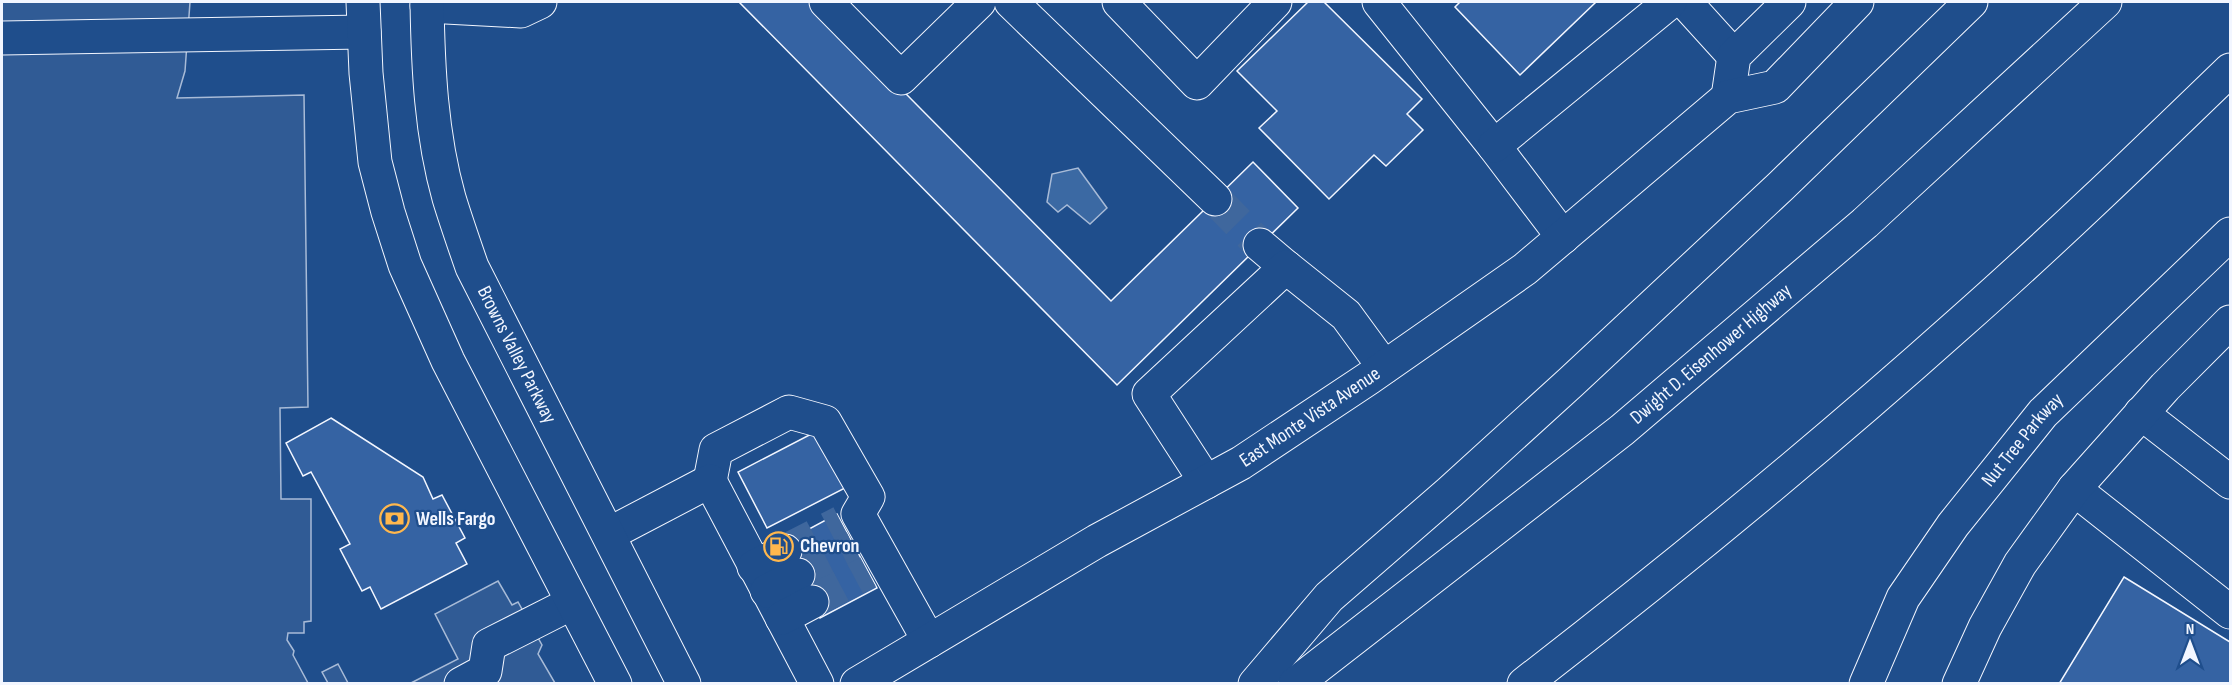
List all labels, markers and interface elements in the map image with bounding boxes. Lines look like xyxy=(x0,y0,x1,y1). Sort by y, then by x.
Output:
street label: Dwight D. Eisenhower Highway xyxy=(1625,279,1797,430)
street label: Browns Valley Parkway xyxy=(472,282,562,428)
street label: East Monte Vista Avenue xyxy=(1235,362,1385,473)
street label: Nut Tree Parkway xyxy=(1977,388,2069,492)
bank icon: Wells Fargo xyxy=(379,503,411,535)
place label: Wells Fargo xyxy=(416,507,496,531)
fuel station icon: Chevron xyxy=(763,530,795,562)
place label: Chevron xyxy=(800,534,860,558)
north arrow xyxy=(2160,613,2220,673)
text: N xyxy=(2186,620,2194,639)

